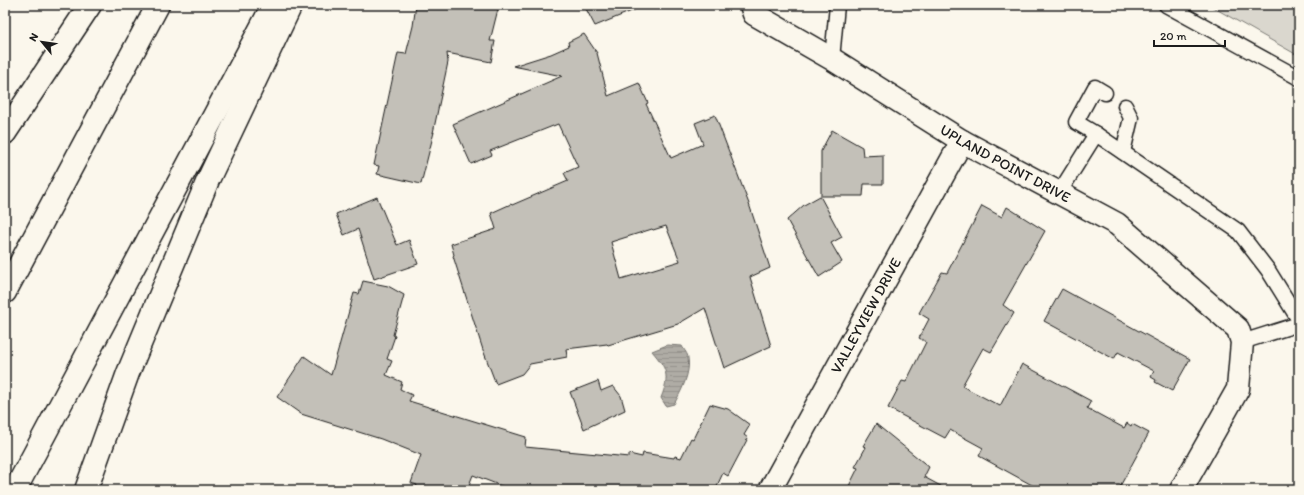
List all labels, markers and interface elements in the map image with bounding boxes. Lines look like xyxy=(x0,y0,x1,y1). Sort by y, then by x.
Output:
north arrow xyxy=(22,22,62,62)
scale bar xyxy=(1154,22,1225,48)
text: 20 m xyxy=(1160,29,1187,43)
text: N xyxy=(26,31,41,44)
street label: UPLAND POINT DRIVE xyxy=(937,120,1074,206)
street label: VALLEYVIEW DRIVE xyxy=(827,255,905,377)

